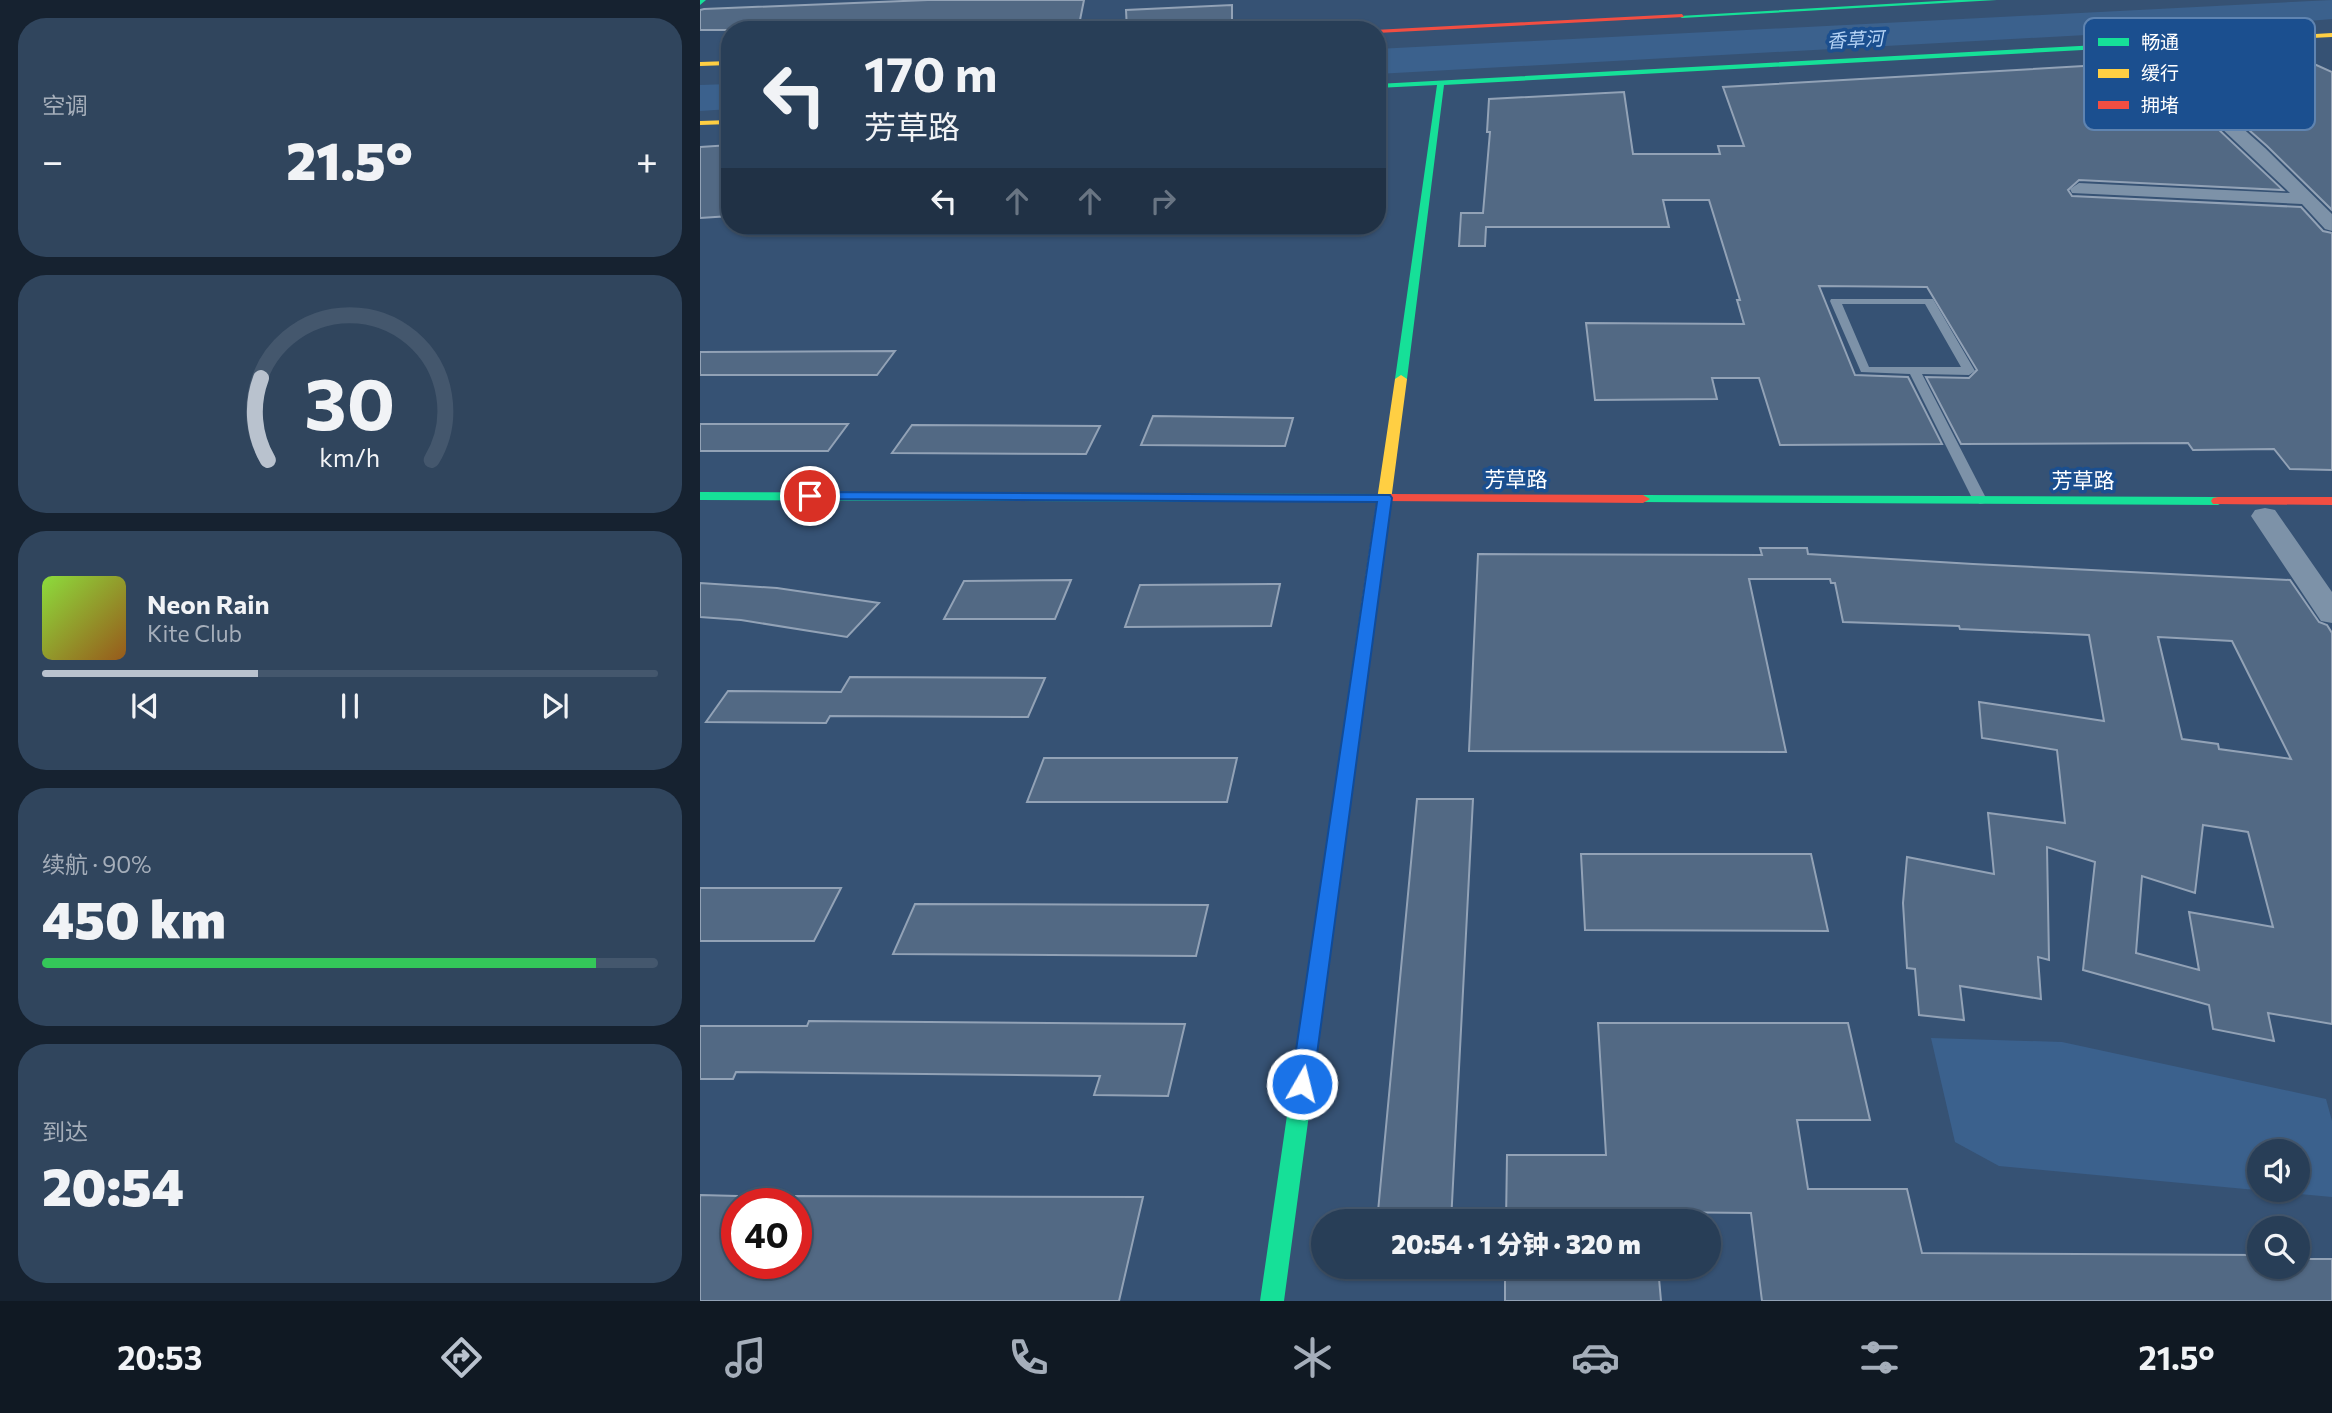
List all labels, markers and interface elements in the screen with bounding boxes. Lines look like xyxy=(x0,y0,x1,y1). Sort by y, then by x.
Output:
legend xyxy=(2084,18,2315,130)
water label: 香草河 xyxy=(1826,26,1888,52)
text: 畅通 xyxy=(2141,30,2179,53)
text: 170 m xyxy=(864,42,997,102)
icon: left xyxy=(749,49,840,140)
text: 缓行 xyxy=(2141,61,2179,84)
text: 空调 xyxy=(42,91,88,119)
text: 拥堵 xyxy=(2141,93,2179,116)
text: 芳草路 xyxy=(864,106,960,146)
text: 21.5° xyxy=(286,127,413,191)
text: − xyxy=(42,136,64,183)
text: + xyxy=(636,136,658,183)
icon: left xyxy=(925,182,963,220)
icon: ahead xyxy=(998,182,1036,220)
icon: ahead xyxy=(1071,182,1109,220)
icon: right xyxy=(1144,182,1182,220)
text: 30 xyxy=(305,356,395,445)
text: km/h xyxy=(320,442,380,472)
pin xyxy=(780,466,840,526)
street label: 芳草路 xyxy=(1485,466,1548,491)
street label: 芳草路 xyxy=(2052,467,2115,492)
icon: arrive xyxy=(791,477,829,515)
text: Neon Rain xyxy=(147,588,270,619)
text: Kite Club xyxy=(147,619,242,647)
icon: previous xyxy=(126,687,164,725)
icon: pause xyxy=(331,687,369,725)
icon: next xyxy=(536,687,574,725)
text: 续航 · 90% xyxy=(42,850,151,878)
text: 450 km xyxy=(42,886,226,950)
position arrow xyxy=(1265,1047,1339,1121)
text: 到达 xyxy=(42,1117,88,1145)
map controls xyxy=(2247,1139,2310,1279)
button: sound xyxy=(2247,1139,2310,1202)
text: 20:54 xyxy=(42,1153,184,1217)
speed limit sign: 40 xyxy=(721,1188,812,1279)
button: search xyxy=(2247,1216,2310,1279)
text: 20:54 · 1 分钟 · 320 m xyxy=(1391,1228,1641,1259)
icon: directions xyxy=(437,1333,486,1382)
icon: music xyxy=(721,1333,770,1382)
icon: phone xyxy=(1004,1333,1053,1382)
icon: climate xyxy=(1288,1333,1337,1382)
icon: car xyxy=(1571,1333,1620,1382)
icon: filters xyxy=(1855,1333,1904,1382)
text: 20:53 xyxy=(117,1337,202,1377)
text: 21.5° xyxy=(2139,1337,2215,1377)

